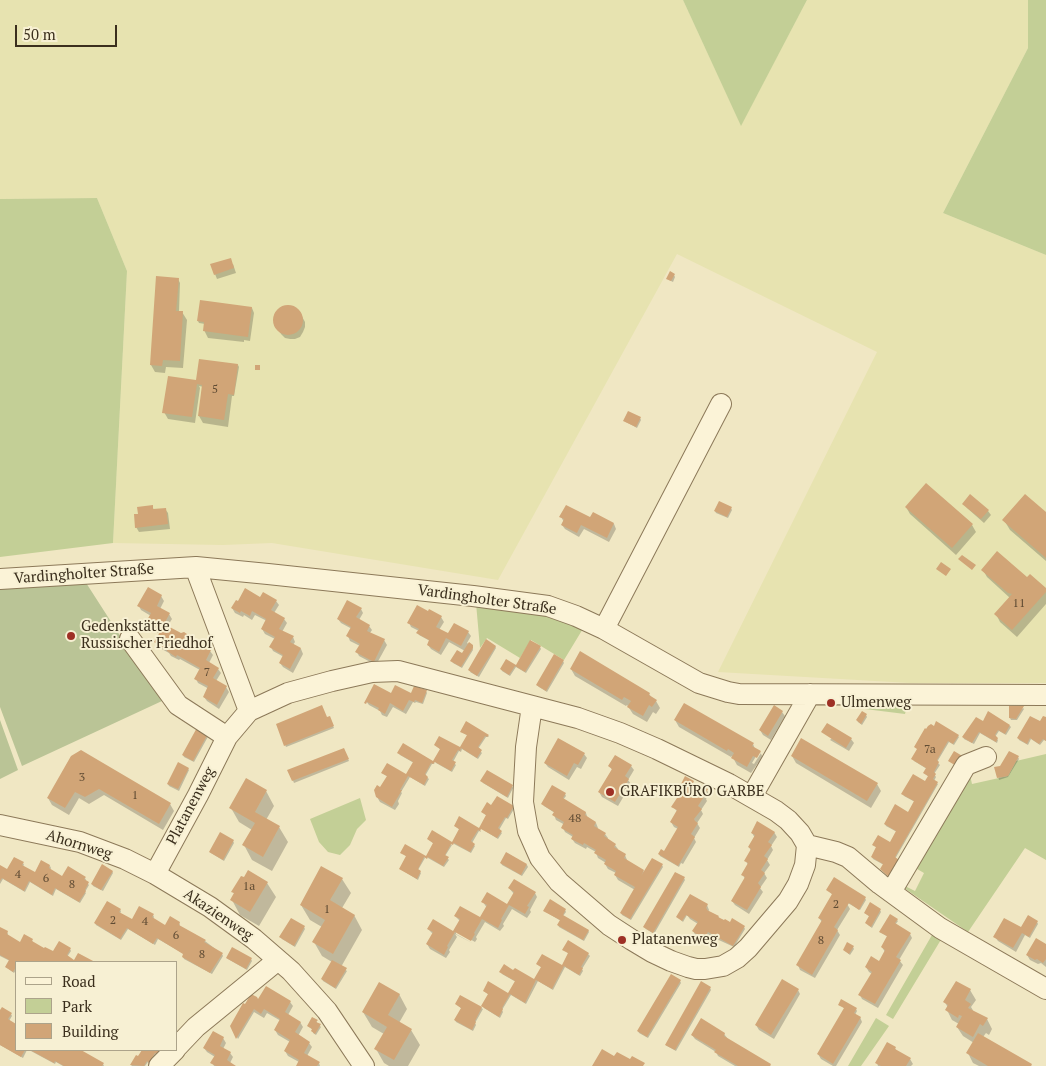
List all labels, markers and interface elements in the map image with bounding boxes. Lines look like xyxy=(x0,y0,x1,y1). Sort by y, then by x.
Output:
scale bar xyxy=(18,15,120,47)
text: 50 m xyxy=(23,24,56,44)
house number: 5 xyxy=(212,383,218,397)
street label: Vardingholter Straße xyxy=(13,560,155,588)
street label: Vardingholter Straße xyxy=(416,581,558,619)
house number: 11 xyxy=(1013,597,1025,611)
place label: Gedenkstätte Russischer Friedhof xyxy=(81,618,212,653)
marker: Gedenkstätte Russischer Friedhof xyxy=(65,630,77,642)
house number: 7 xyxy=(204,666,210,680)
place label: Ulmenweg xyxy=(841,694,911,712)
marker: Ulmenweg xyxy=(825,697,837,709)
house number: 7a xyxy=(924,743,936,757)
street label: Platanenweg xyxy=(163,764,219,848)
house number: 3 xyxy=(79,771,85,785)
place label: GRAFIKBÜRO GARBE xyxy=(620,783,764,801)
marker: GRAFIKBÜRO GARBE xyxy=(604,786,616,798)
house number: 1 xyxy=(132,789,138,803)
house number: 48 xyxy=(569,812,581,826)
street label: Ahornweg xyxy=(44,826,114,864)
house number: 4 xyxy=(15,868,21,882)
house number: 6 xyxy=(43,872,49,886)
house number: 8 xyxy=(69,878,75,892)
house number: 1a xyxy=(243,880,255,894)
street label: Akazienweg xyxy=(180,885,256,945)
house number: 2 xyxy=(833,898,839,912)
house number: 1 xyxy=(324,903,330,917)
house number: 2 xyxy=(110,914,116,928)
house number: 4 xyxy=(142,915,148,929)
house number: 6 xyxy=(173,929,179,943)
place label: Platanenweg xyxy=(632,931,718,949)
marker: Platanenweg xyxy=(616,934,628,946)
house number: 8 xyxy=(818,934,824,948)
house number: 8 xyxy=(199,948,205,962)
legend xyxy=(15,961,178,1051)
text: Road xyxy=(62,971,95,991)
text: Park xyxy=(62,996,92,1016)
text: Building xyxy=(62,1021,119,1041)

